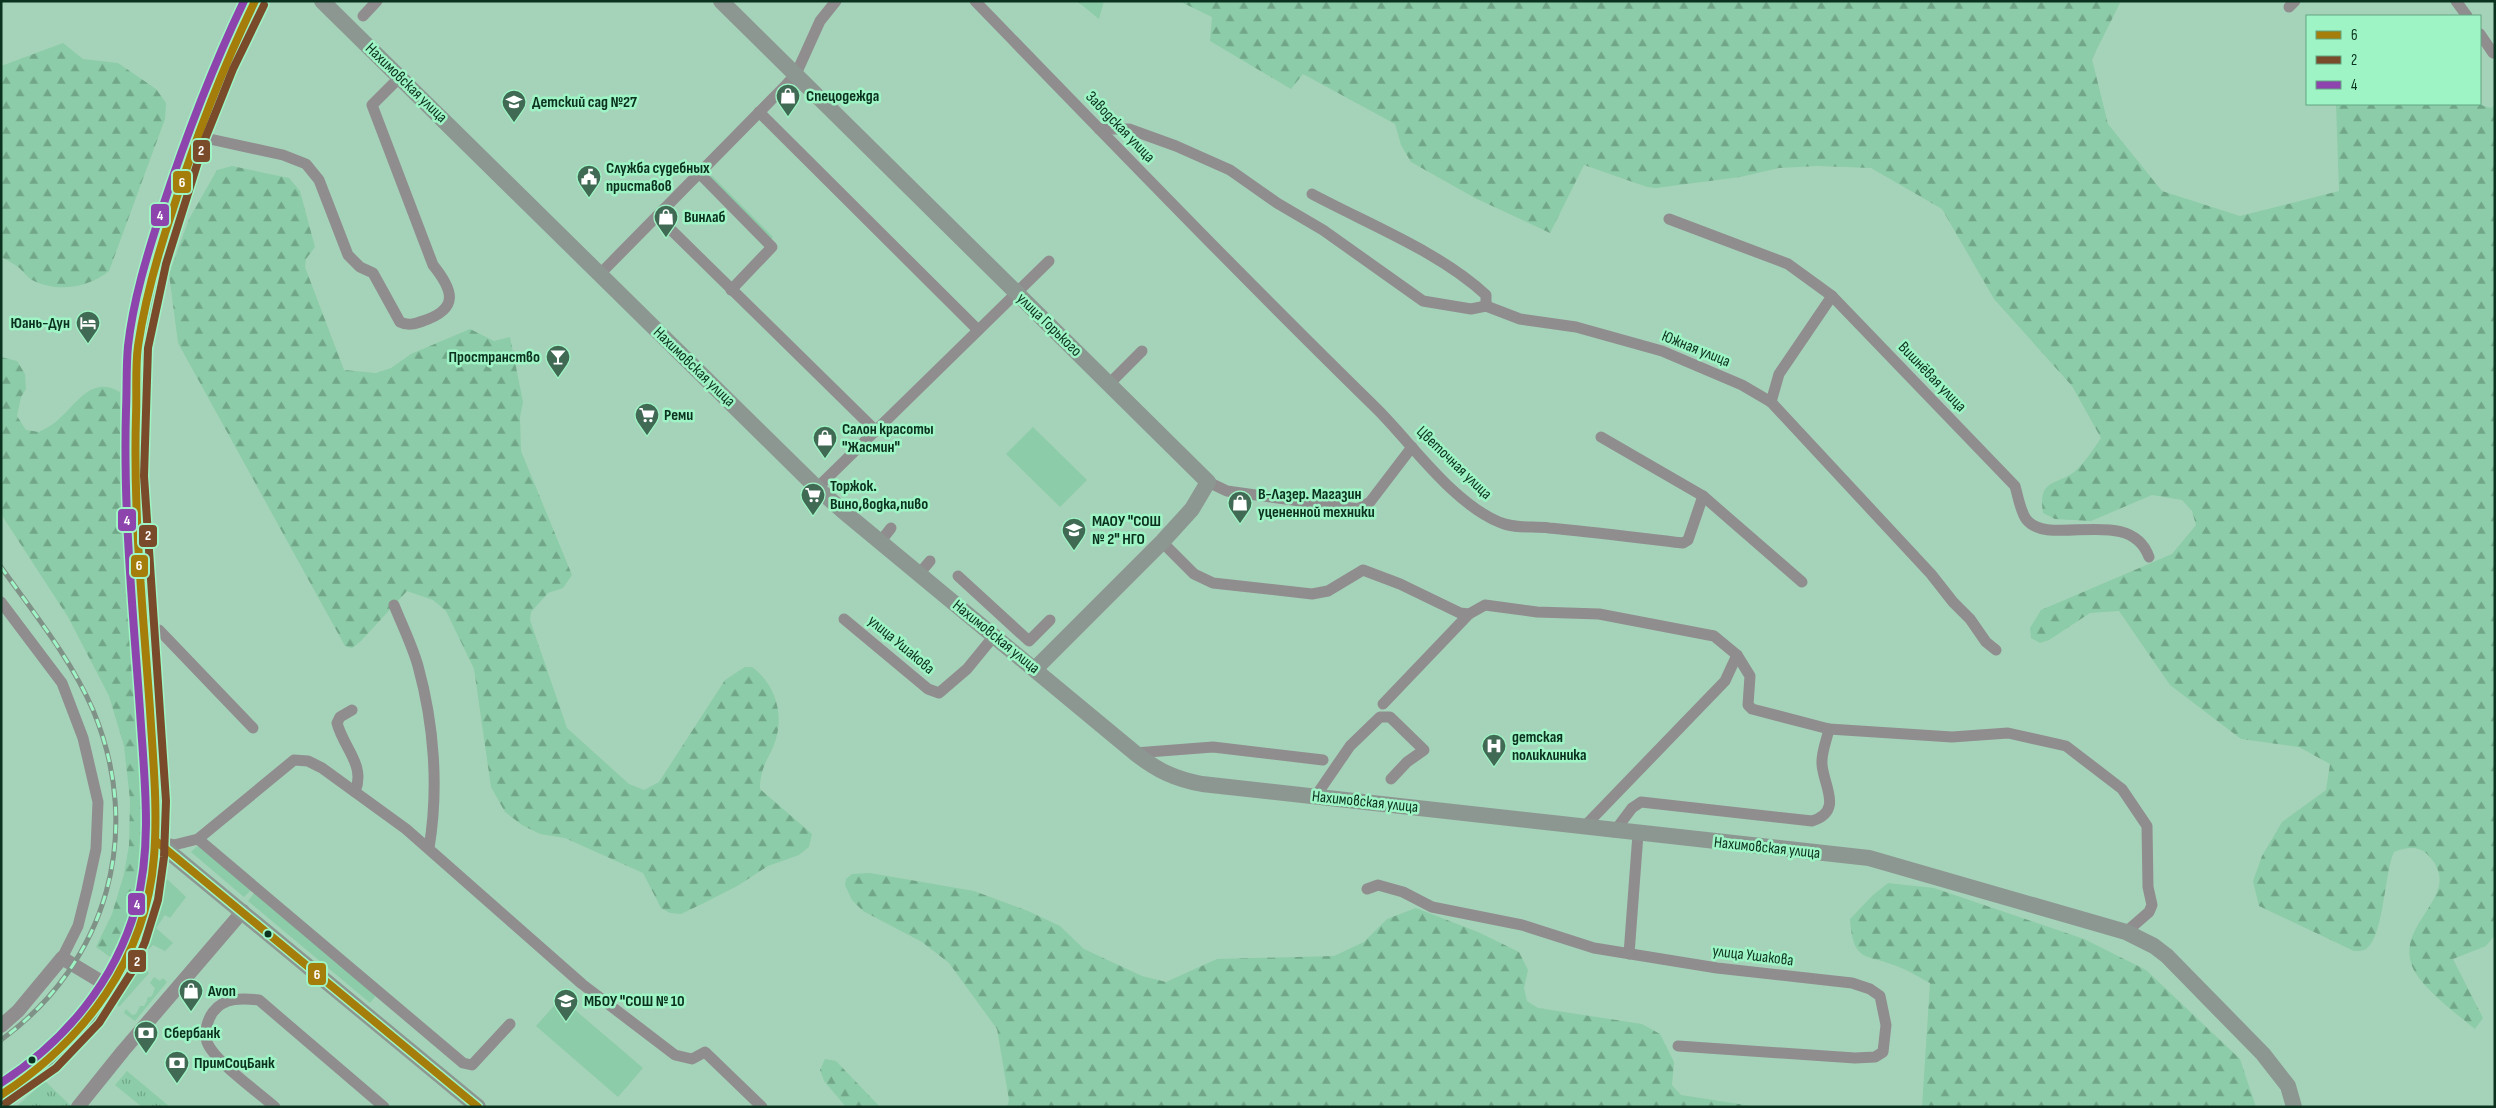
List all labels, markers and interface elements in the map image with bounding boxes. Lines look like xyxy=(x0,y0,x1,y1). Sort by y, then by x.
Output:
legend xyxy=(2306,15,2481,105)
text: 6 xyxy=(2351,26,2358,45)
street label: Нахимовская улица xyxy=(361,39,451,127)
text: 2 xyxy=(2351,51,2357,70)
text: 4 xyxy=(2351,76,2357,95)
shop icon: Спецодежда xyxy=(775,83,801,117)
place label: Спецодежда xyxy=(806,87,879,106)
street label: Заводская улица xyxy=(1081,87,1159,167)
school or university icon: Детский сад №27 xyxy=(501,89,527,123)
place label: Детский сад №27 xyxy=(532,93,637,112)
line badge: 2 xyxy=(192,139,211,163)
text: 2 xyxy=(198,142,204,159)
place label: Служба судебных приставов xyxy=(606,159,710,196)
public building icon: Служба судебных приставов xyxy=(576,164,602,198)
line badge: 6 xyxy=(172,170,192,194)
text: 6 xyxy=(179,174,186,191)
line badge: 4 xyxy=(150,203,170,227)
shop icon: Винлаб xyxy=(653,204,679,238)
text: 4 xyxy=(157,207,164,224)
place label: Винлаб xyxy=(684,208,726,227)
street label: улица Горького xyxy=(1012,289,1086,361)
hotel icon: Юань-Дун xyxy=(75,310,101,344)
place label: Юань-Дун xyxy=(11,314,70,333)
street label: Нахимовская улица xyxy=(649,323,739,411)
street label: Южная улица xyxy=(1659,327,1733,371)
street label: Вишнёвая улица xyxy=(1894,338,1970,416)
bar icon: Пространство xyxy=(545,344,571,378)
place label: Пространство xyxy=(449,348,540,367)
supermarket icon: Реми xyxy=(634,402,660,436)
place label: Реми xyxy=(664,406,693,425)
place label: Салон красоты "Жасмин" xyxy=(842,420,934,457)
street label: Цветочная улица xyxy=(1412,422,1496,504)
shop icon: Салон красоты "Жасмин" xyxy=(812,425,838,459)
place label: Торжок. Вино,водка,пиво xyxy=(830,477,928,514)
supermarket icon: Торжок. Вино,водка,пиво xyxy=(800,482,826,516)
place label: В-Лазер. Магазин уцененной техники xyxy=(1258,485,1375,522)
shop icon: В-Лазер. Магазин уцененной техники xyxy=(1227,490,1253,524)
line badge: 4 xyxy=(117,508,137,532)
text: 4 xyxy=(124,512,131,529)
place label: МАОУ "СОШ № 2" НГО xyxy=(1092,512,1161,549)
school or university icon: МАОУ "СОШ № 2" НГО xyxy=(1061,517,1087,551)
line badge: 2 xyxy=(138,524,158,548)
text: 2 xyxy=(145,527,151,544)
line badge: 6 xyxy=(130,554,149,578)
text: 6 xyxy=(136,557,143,574)
street label: Нахимовская улица xyxy=(949,596,1043,678)
street label: улица Ушакова xyxy=(864,612,938,678)
place label: детская поликлиника xyxy=(1512,728,1587,765)
hospital icon: детская поликлиника xyxy=(1481,733,1507,767)
street label: Нахимовская улица xyxy=(1311,787,1419,817)
street label: Нахимовская улица xyxy=(1713,833,1821,863)
line badge: 4 xyxy=(127,892,146,916)
text: 4 xyxy=(134,896,141,913)
unlabelled marker xyxy=(263,929,273,939)
street label: улица Ушакова xyxy=(1711,942,1795,970)
line badge: 2 xyxy=(127,949,147,973)
text: 2 xyxy=(134,953,140,970)
line badge: 6 xyxy=(307,962,327,986)
text: 6 xyxy=(314,966,321,983)
shop icon: Avon xyxy=(178,978,204,1012)
place label: Avon xyxy=(207,982,236,1001)
school or university icon: МБОУ "СОШ № 10 xyxy=(553,988,579,1022)
place label: МБОУ "СОШ № 10 xyxy=(584,992,685,1011)
bank icon: Сбербанк xyxy=(133,1020,159,1054)
place label: Сбербанк xyxy=(164,1024,220,1043)
bank icon: ПримСоцБанк xyxy=(164,1050,190,1084)
place label: ПримСоцБанк xyxy=(194,1054,275,1073)
unlabelled marker xyxy=(27,1055,37,1065)

